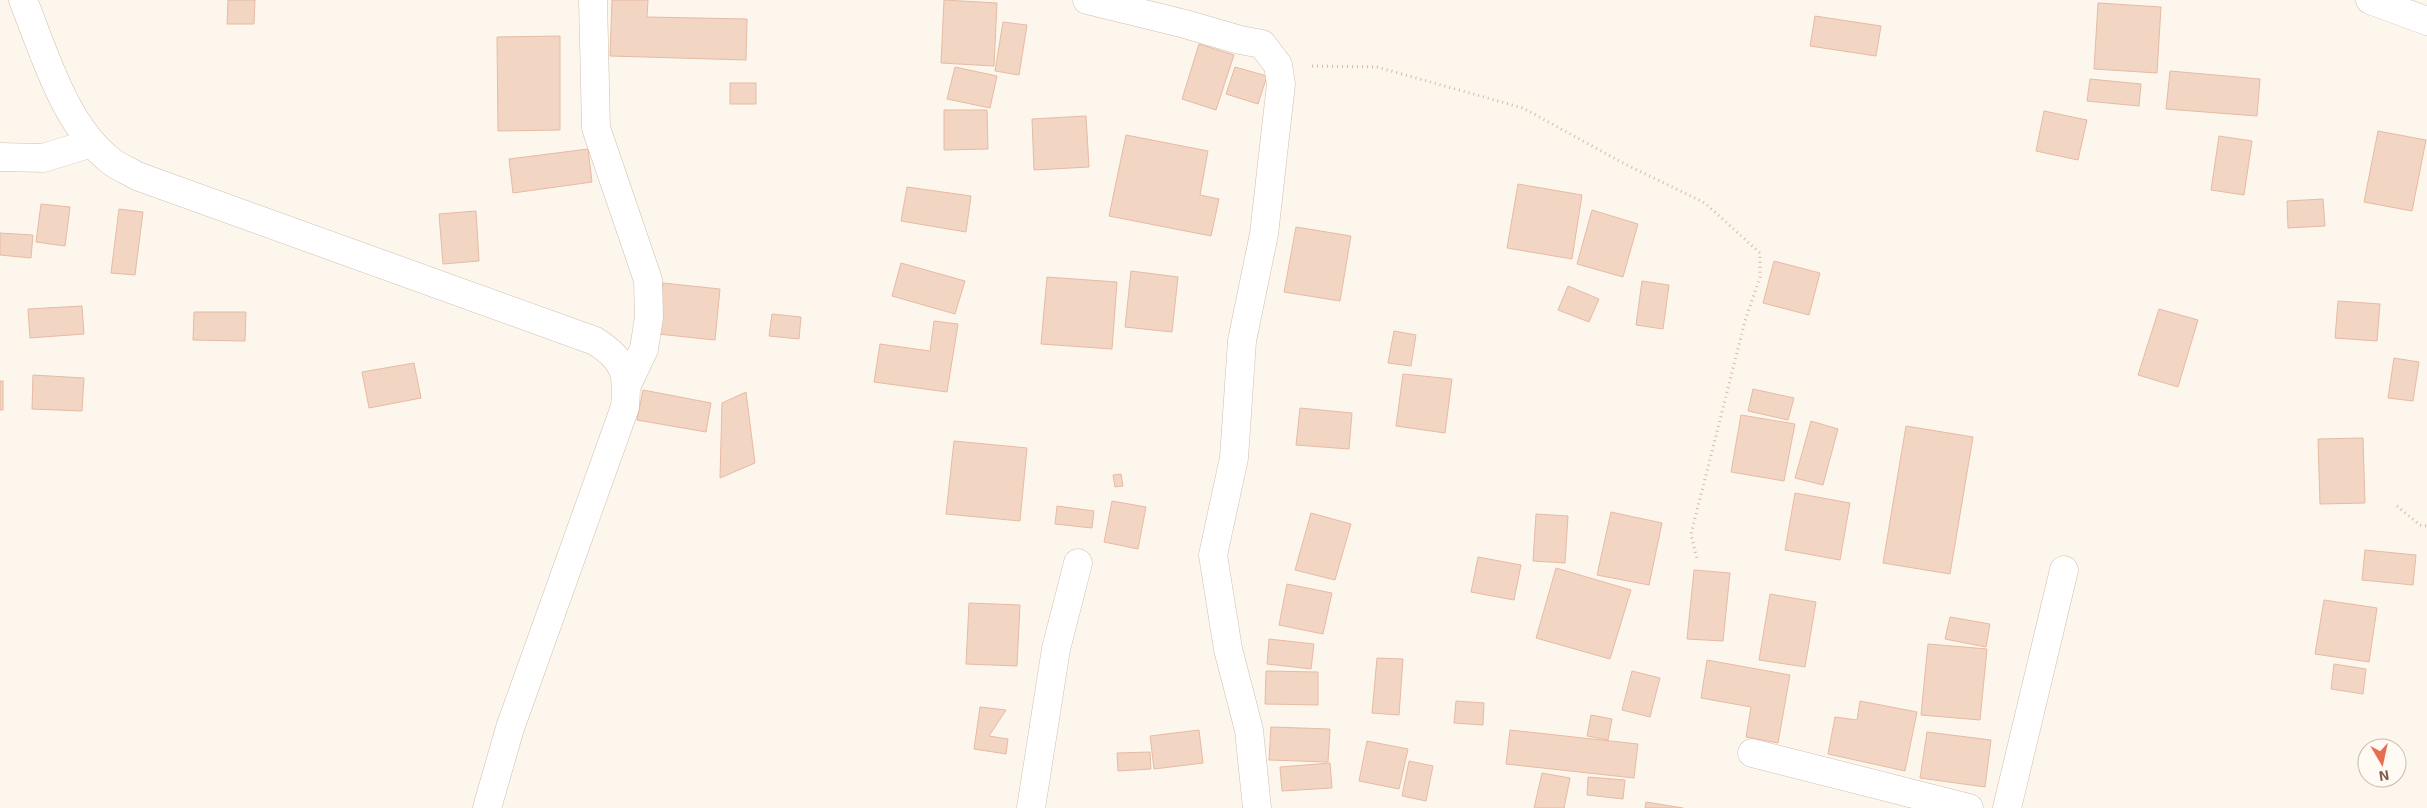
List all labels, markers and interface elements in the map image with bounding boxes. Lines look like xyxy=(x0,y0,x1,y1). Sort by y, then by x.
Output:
north arrow xyxy=(2357,738,2407,788)
text: N xyxy=(2378,767,2390,786)

